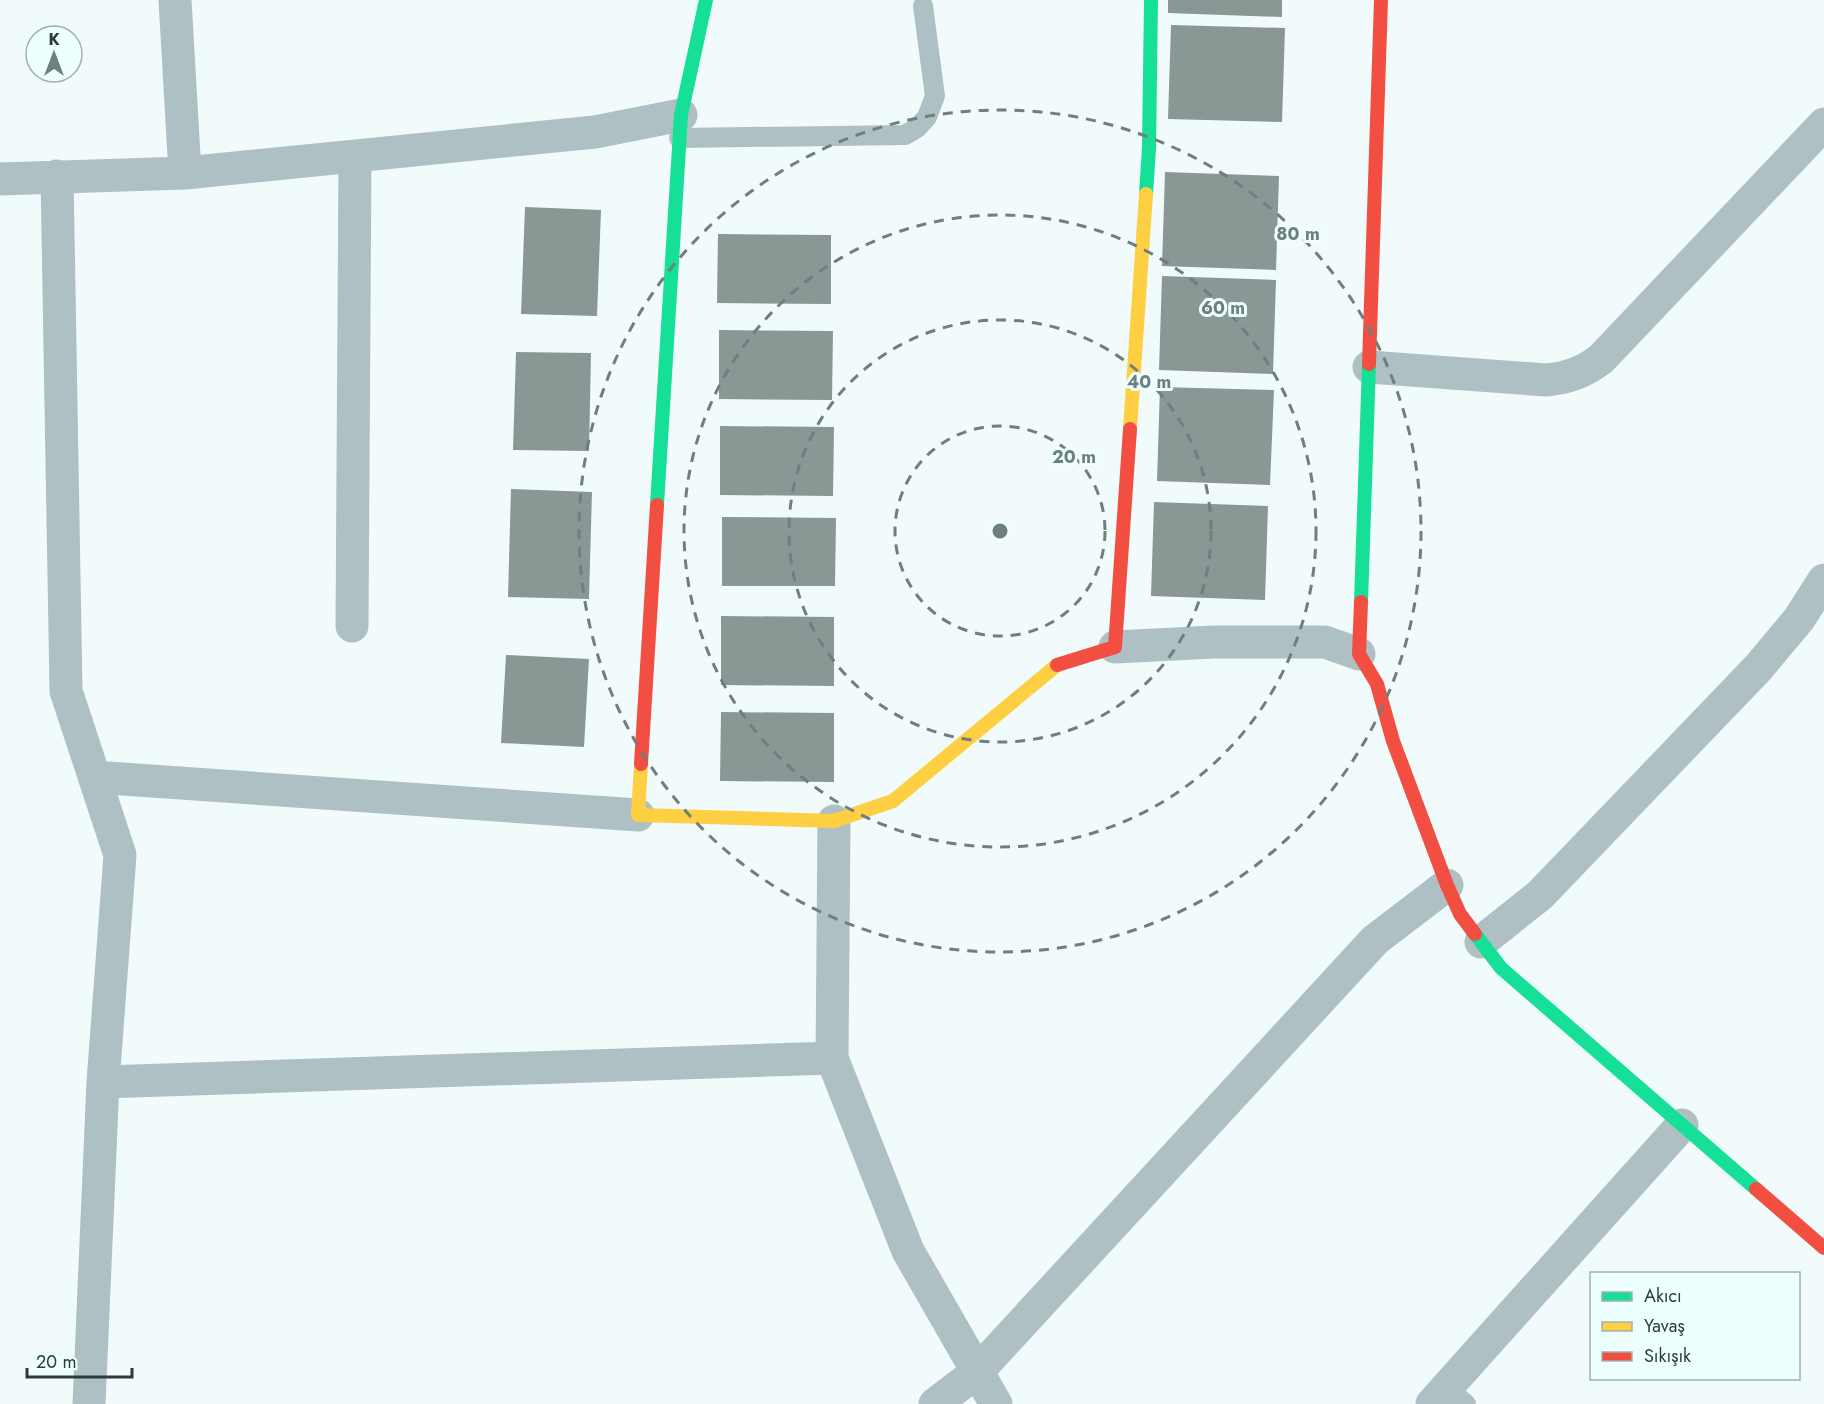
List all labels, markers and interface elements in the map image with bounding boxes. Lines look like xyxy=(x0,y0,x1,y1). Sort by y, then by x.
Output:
north arrow xyxy=(24,24,84,84)
text: K xyxy=(48,28,60,51)
text: 80 m xyxy=(1276,221,1320,247)
text: 60 m xyxy=(1201,295,1245,321)
text: 40 m xyxy=(1127,369,1171,395)
text: 20 m xyxy=(1052,444,1096,470)
centre of rings xyxy=(990,521,1010,541)
legend xyxy=(1590,1272,1800,1380)
text: Akıcı xyxy=(1644,1283,1682,1309)
text: Yavaş xyxy=(1644,1313,1685,1339)
scale bar xyxy=(27,1341,132,1379)
text: Sıkışık xyxy=(1644,1343,1691,1369)
text: 20 m xyxy=(36,1349,76,1375)

